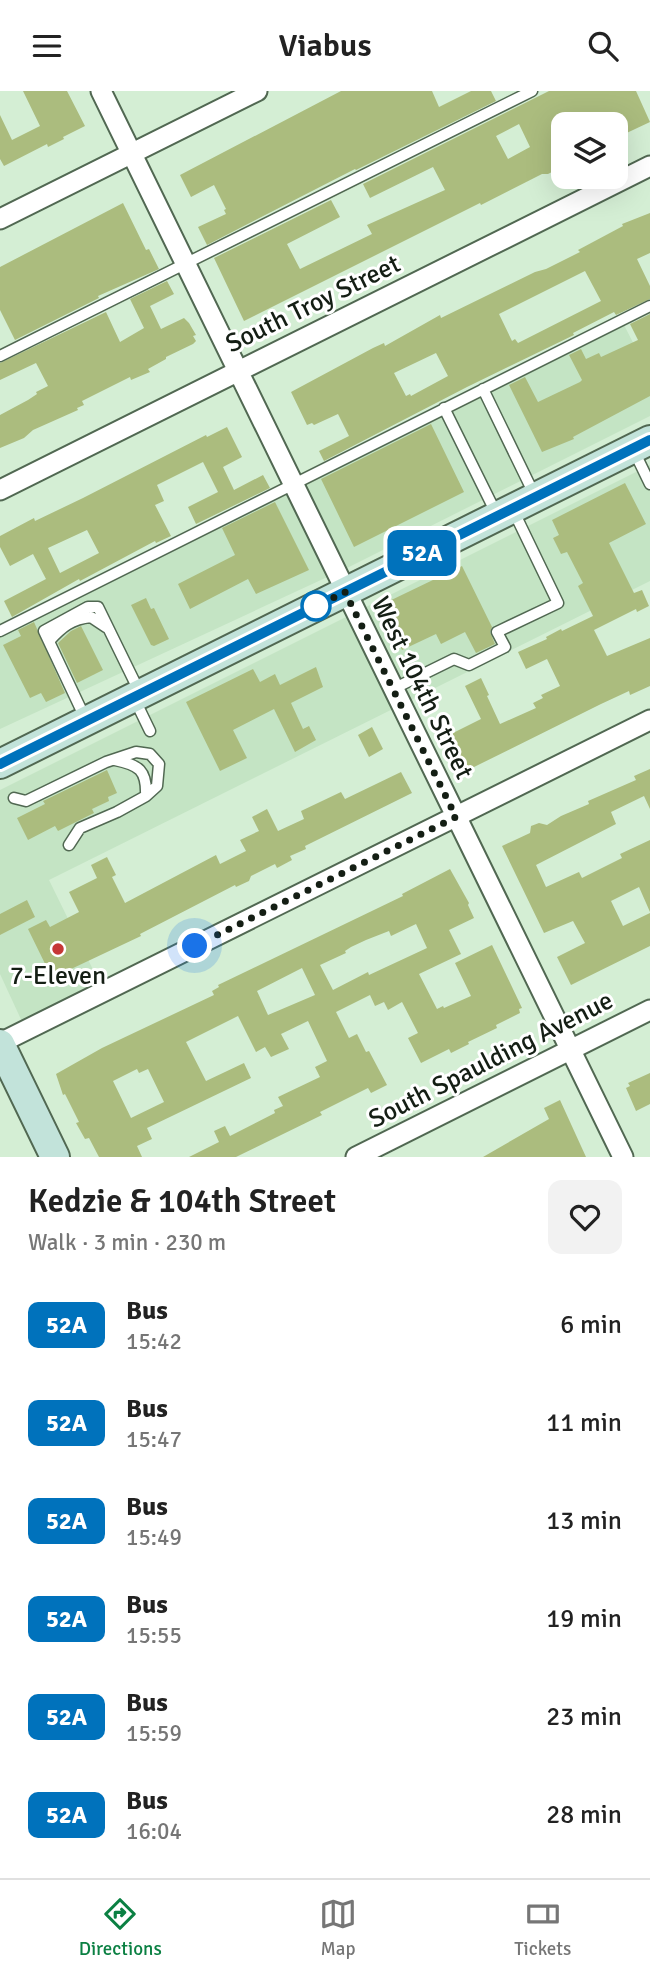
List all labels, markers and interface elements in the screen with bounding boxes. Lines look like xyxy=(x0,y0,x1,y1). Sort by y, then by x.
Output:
text: Viabus xyxy=(279,26,372,65)
icon: menu xyxy=(28,27,66,65)
icon: search xyxy=(584,27,622,65)
map controls xyxy=(551,112,628,189)
button: layers xyxy=(551,112,628,189)
street label: South Troy Street xyxy=(220,248,406,360)
line badge: 52A xyxy=(382,530,462,576)
text: 52A xyxy=(401,538,443,568)
unlabelled marker xyxy=(301,591,331,621)
street label: West 104th Street xyxy=(364,591,480,785)
your location xyxy=(177,928,212,963)
marker: 7-Eleven xyxy=(50,941,66,957)
place label: 7-Eleven xyxy=(10,960,106,992)
street label: South Spaulding Avenue xyxy=(363,984,619,1136)
button: heart xyxy=(548,1180,622,1254)
text: Kedzie & 104th Street xyxy=(28,1181,336,1222)
text: Walk · 3 min · 230 m xyxy=(28,1228,226,1257)
text: Bus xyxy=(126,1295,168,1327)
text: 6 min xyxy=(560,1309,622,1341)
text: 52A xyxy=(46,1310,87,1340)
text: 15:42 xyxy=(126,1327,182,1356)
text: Bus xyxy=(126,1393,168,1425)
text: 11 min xyxy=(546,1407,622,1439)
text: 52A xyxy=(46,1408,87,1438)
text: 15:47 xyxy=(126,1425,182,1454)
text: Bus xyxy=(126,1491,168,1523)
text: 13 min xyxy=(546,1505,622,1537)
text: 52A xyxy=(46,1506,87,1536)
text: 15:49 xyxy=(126,1523,182,1552)
text: Bus xyxy=(126,1589,168,1621)
text: 19 min xyxy=(546,1603,622,1635)
text: 52A xyxy=(46,1604,87,1634)
text: 15:55 xyxy=(126,1621,182,1650)
text: Bus xyxy=(126,1687,168,1719)
text: 23 min xyxy=(546,1701,622,1733)
text: 52A xyxy=(46,1702,87,1732)
text: 15:59 xyxy=(126,1719,182,1748)
text: Bus xyxy=(126,1785,168,1817)
text: 28 min xyxy=(546,1799,622,1831)
text: 52A xyxy=(46,1800,87,1830)
text: 16:04 xyxy=(126,1817,182,1846)
tab: Directions xyxy=(79,1895,162,1961)
tab: Map xyxy=(319,1895,357,1961)
tab: Tickets xyxy=(514,1895,571,1961)

